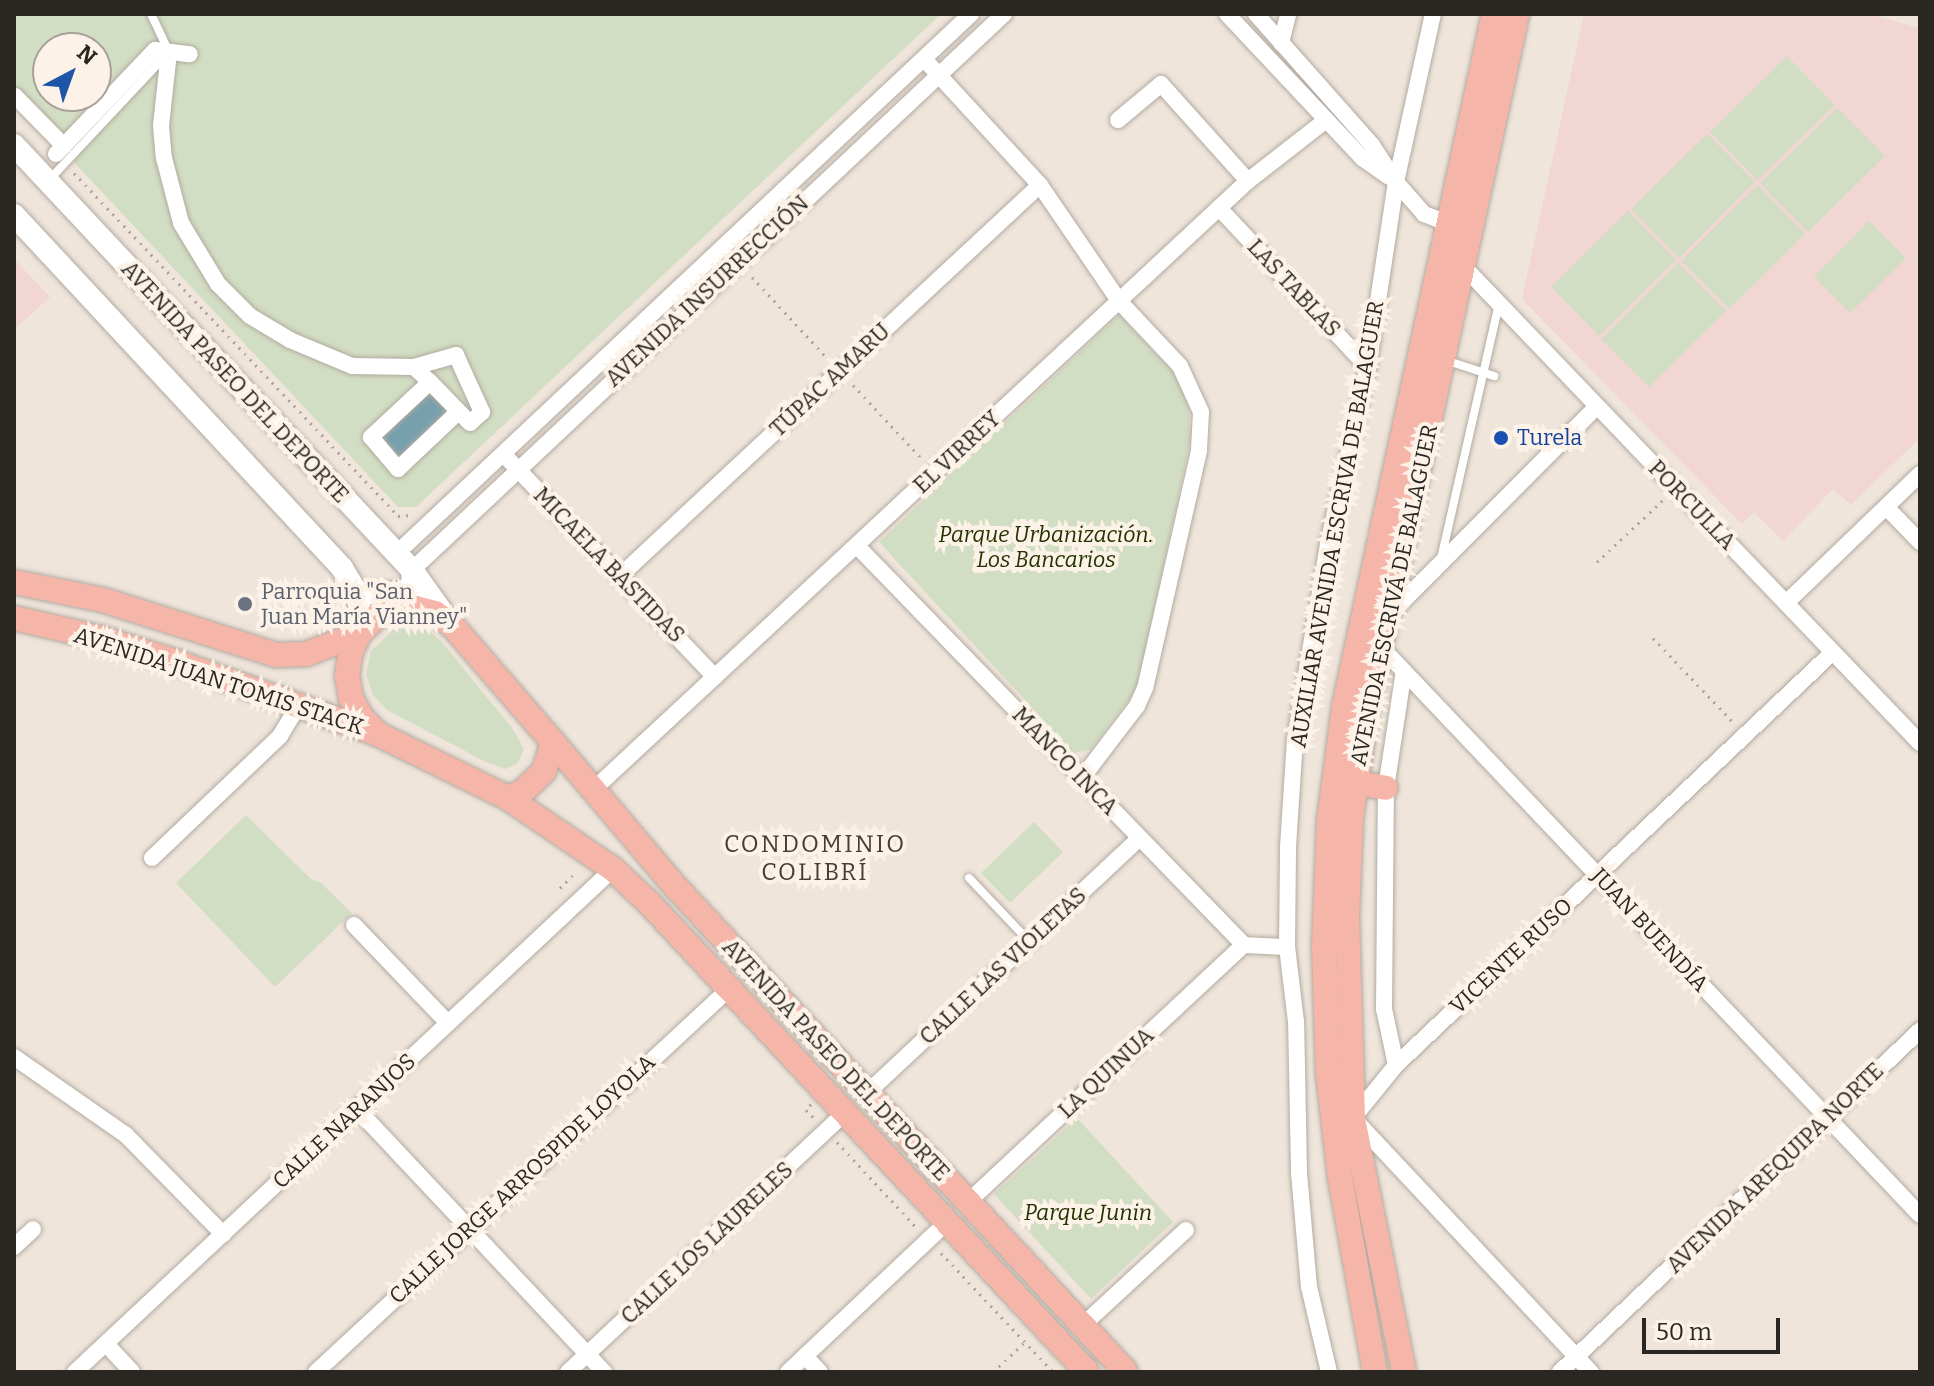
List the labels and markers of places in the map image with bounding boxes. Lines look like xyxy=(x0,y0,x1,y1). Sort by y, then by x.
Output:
place label: Turela xyxy=(1517,425,1582,451)
marker: Turela xyxy=(1492,429,1510,447)
place label: Parroquia "San Juan María Vianney" xyxy=(261,578,467,630)
marker: Parroquia "San Juan María Vianney" xyxy=(236,595,254,613)

